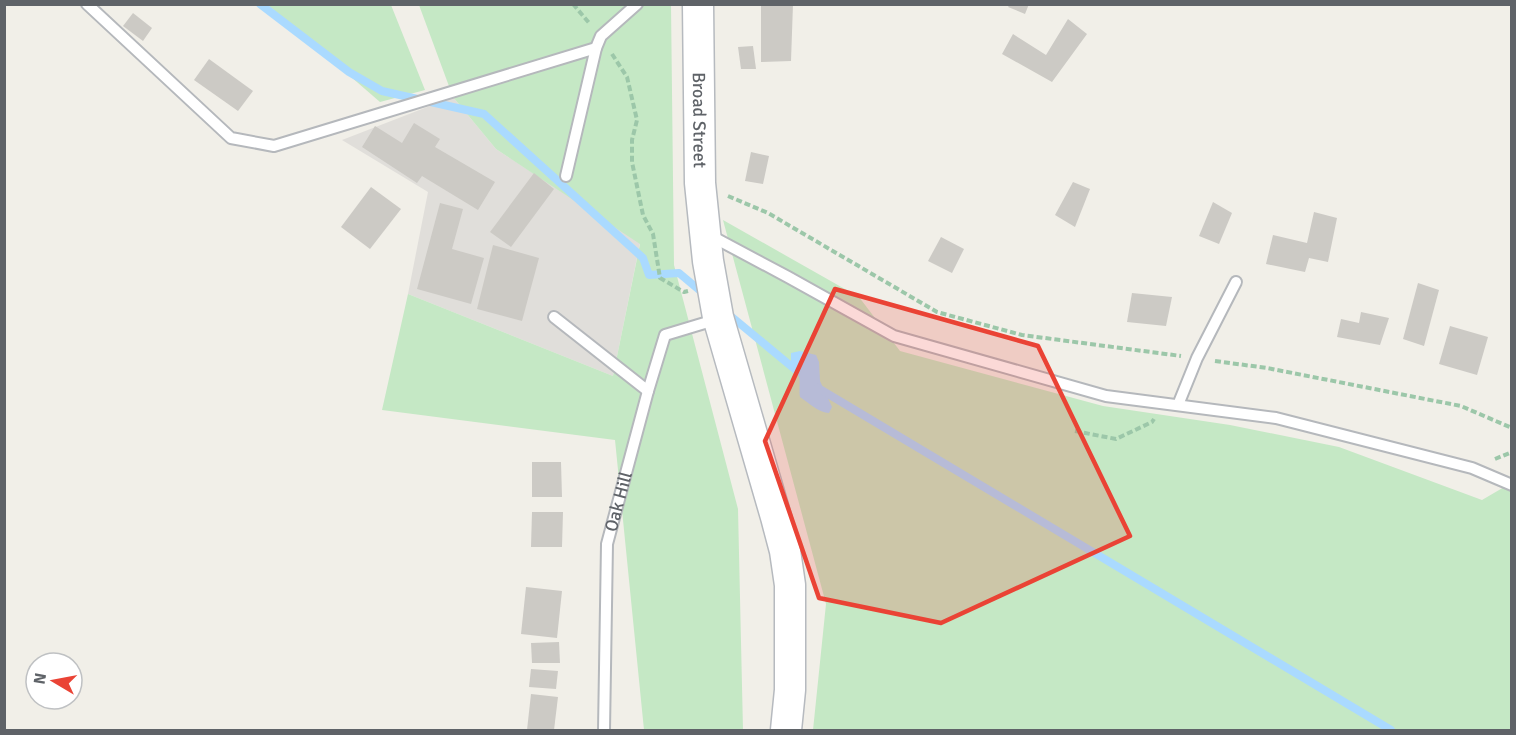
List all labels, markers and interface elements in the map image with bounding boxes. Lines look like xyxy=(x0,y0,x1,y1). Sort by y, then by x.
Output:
street label: Broad Street xyxy=(688,72,711,168)
street label: Oak Hill xyxy=(600,469,637,534)
north arrow xyxy=(24,651,84,711)
text: N xyxy=(29,671,51,686)

